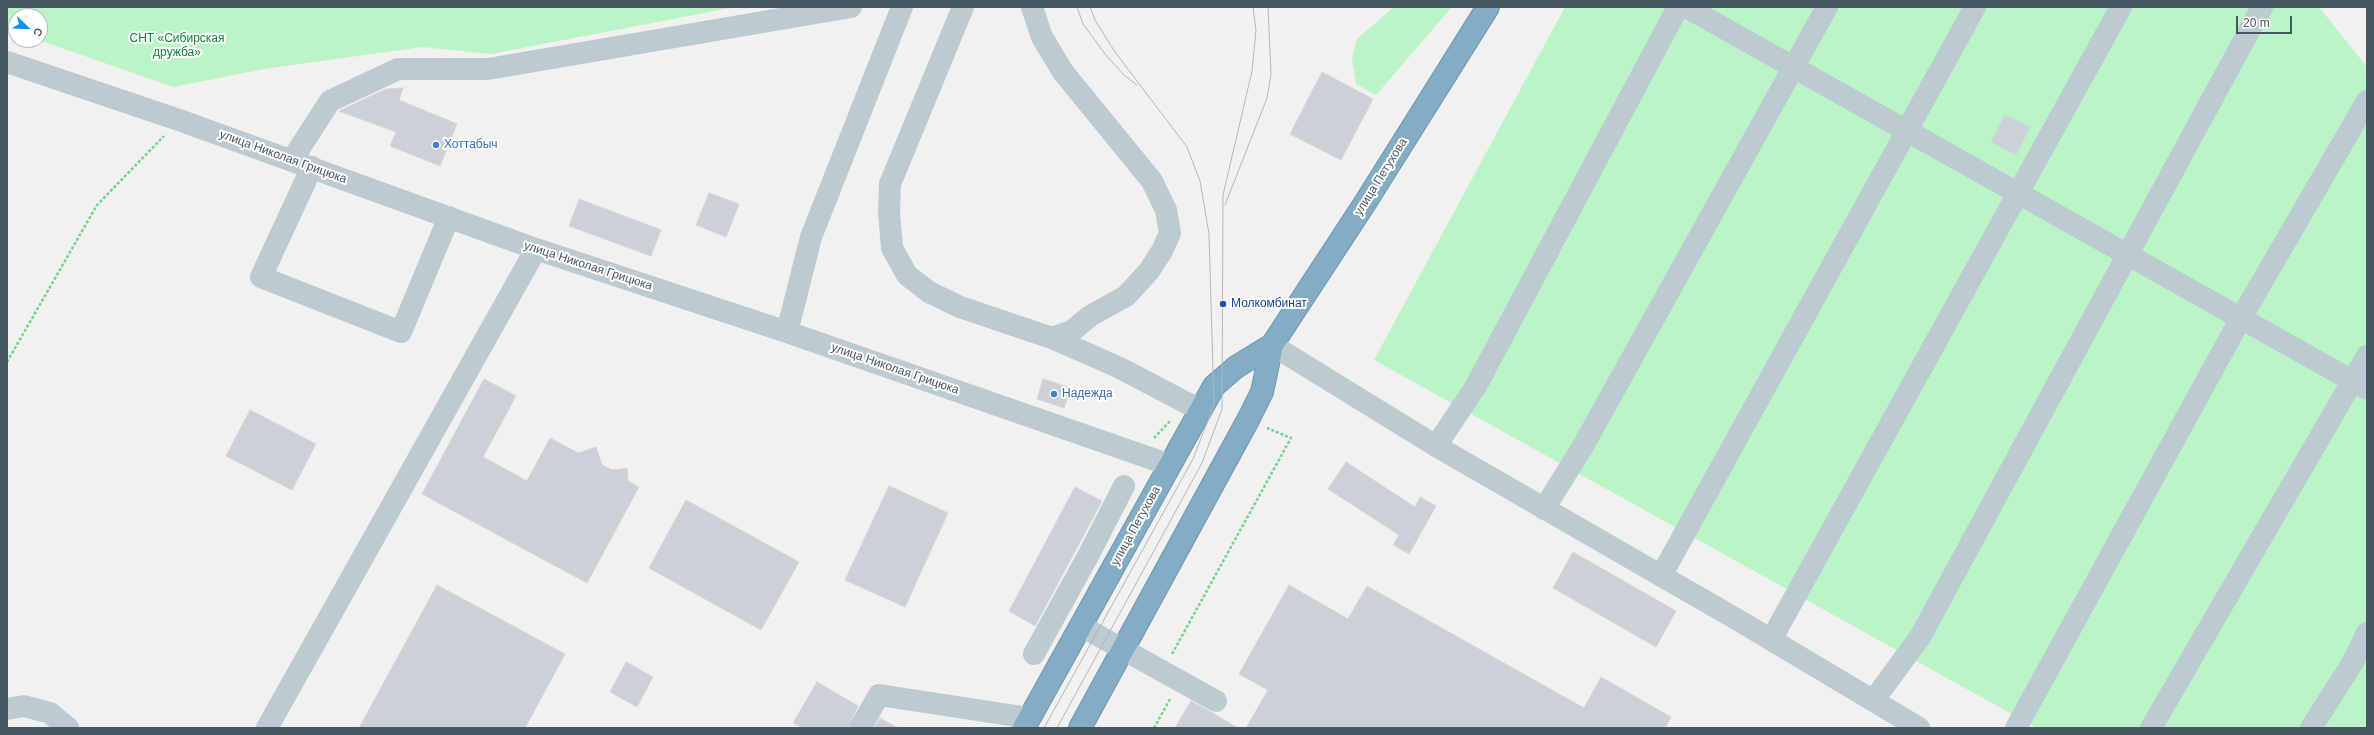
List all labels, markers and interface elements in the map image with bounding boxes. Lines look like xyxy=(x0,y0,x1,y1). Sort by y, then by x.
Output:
north arrow xyxy=(8,8,48,48)
scale bar xyxy=(2238,8,2294,34)
text: 20 m xyxy=(2243,16,2270,30)
text: С xyxy=(31,26,45,38)
park label: СНТ «Сибирская дружба» xyxy=(130,32,224,60)
street label: улица Николая Грицюка xyxy=(217,127,349,187)
street label: улица Петухова xyxy=(1351,136,1411,218)
place label: Хоттабыч xyxy=(444,138,498,152)
marker: Хоттабыч xyxy=(431,140,441,150)
street label: улица Николая Грицюка xyxy=(522,238,654,294)
place label: Молкомбинат xyxy=(1231,297,1307,311)
marker: Молкомбинат xyxy=(1218,299,1228,309)
street label: улица Николая Грицюка xyxy=(829,340,961,398)
place label: Надежда xyxy=(1062,387,1113,401)
marker: Надежда xyxy=(1049,389,1059,399)
street label: улица Петухова xyxy=(1108,484,1164,568)

